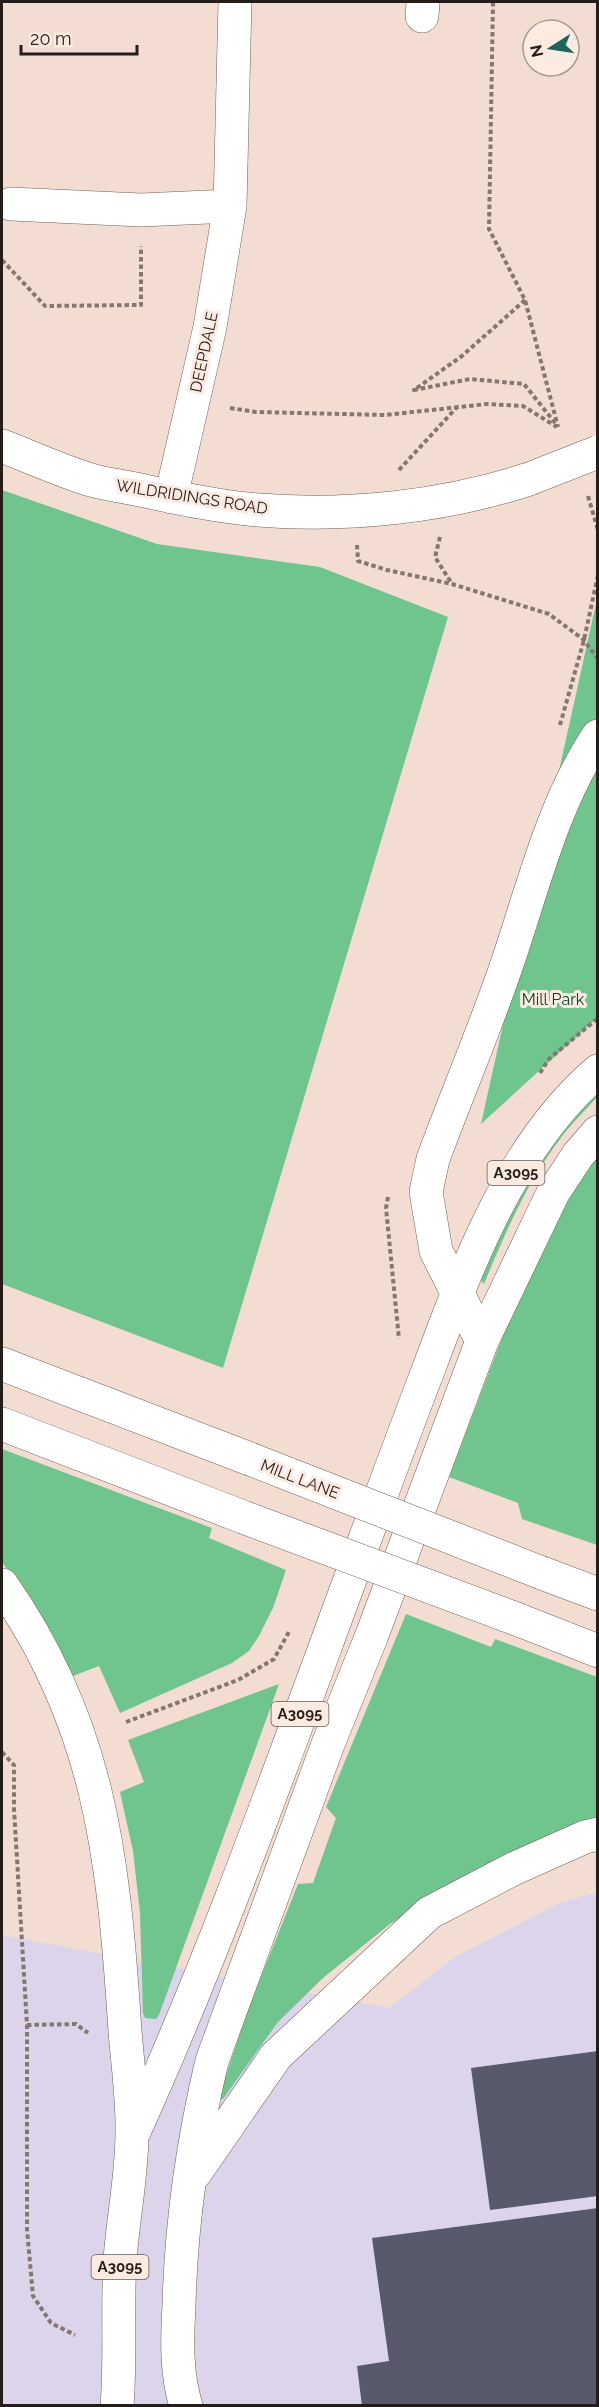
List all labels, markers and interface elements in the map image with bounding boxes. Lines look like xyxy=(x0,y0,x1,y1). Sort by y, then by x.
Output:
scale bar xyxy=(21,18,136,56)
north arrow xyxy=(521,18,581,78)
text: 20 m xyxy=(30,28,72,49)
text: N xyxy=(526,43,547,59)
street label: DEEPDALE xyxy=(186,310,222,394)
street label: WILDRIDINGS ROAD xyxy=(115,476,269,518)
park label: Mill Park xyxy=(522,990,585,1009)
road number: A3095 xyxy=(488,1161,544,1185)
street label: MILL LANE xyxy=(258,1455,342,1503)
road number: A3095 xyxy=(272,1702,328,1726)
road number: A3095 xyxy=(92,2255,148,2279)

